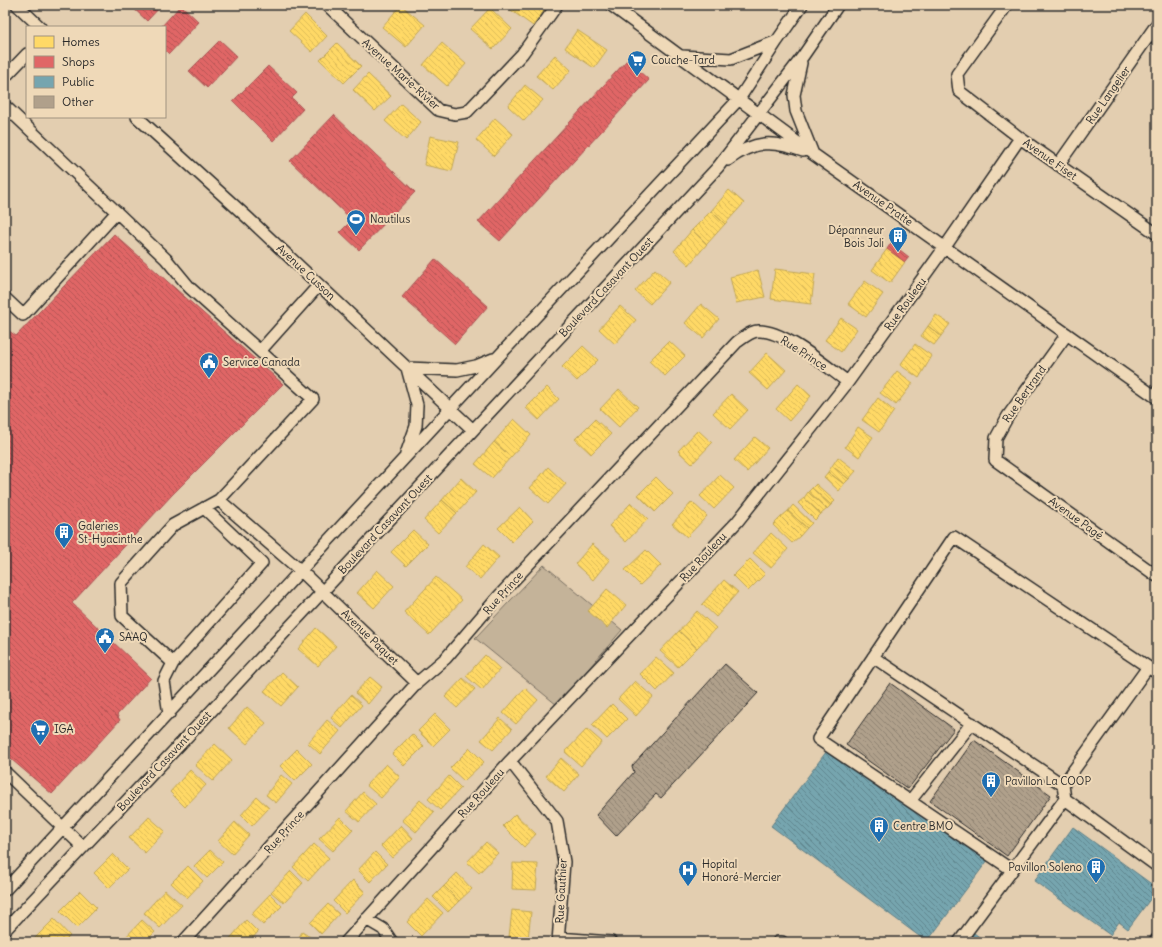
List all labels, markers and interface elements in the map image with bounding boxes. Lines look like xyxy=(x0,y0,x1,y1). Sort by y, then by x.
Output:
legend xyxy=(26,26,166,118)
text: Homes xyxy=(62,34,100,49)
street label: Avenue Marie-Rivier xyxy=(359,35,443,113)
supermarket icon: Couche-Tard xyxy=(626,49,648,77)
place label: Couche-Tard xyxy=(651,53,715,67)
text: Shops xyxy=(62,54,95,69)
street label: Rue Langelier xyxy=(1083,63,1133,127)
text: Public xyxy=(62,74,94,89)
text: Other xyxy=(62,94,94,109)
street label: Avenue Fiset xyxy=(1020,135,1080,183)
street label: Avenue Pratte xyxy=(850,177,916,229)
sports icon: Nautilus xyxy=(345,208,367,236)
place label: Nautilus xyxy=(370,212,410,226)
place label: Dépanneur Bois Joli xyxy=(828,223,885,250)
building icon: Dépanneur Bois Joli xyxy=(887,225,909,253)
street label: Boulevard Casavant Ouest xyxy=(556,234,656,340)
street label: Avenue Cusson xyxy=(274,241,338,303)
street label: Rue Rouleau xyxy=(881,274,929,333)
street label: Rue Prince xyxy=(778,333,830,373)
public building icon: Service Canada xyxy=(198,351,220,379)
place label: Service Canada xyxy=(223,355,300,369)
street label: Rue Bertrand xyxy=(999,362,1049,425)
street label: Boulevard Casavant Ouest xyxy=(335,471,435,577)
street label: Avenue Pagé xyxy=(1046,493,1106,543)
place label: Galeries St-Hyacinthe xyxy=(78,519,143,546)
building icon: Galeries St-Hyacinthe xyxy=(53,521,75,549)
street label: Rue Rouleau xyxy=(677,529,730,585)
street label: Rue Prince xyxy=(480,569,526,617)
street label: Avenue Paquet xyxy=(338,606,402,668)
public building icon: SAAQ xyxy=(94,626,116,654)
place label: SAAQ xyxy=(119,630,148,644)
street label: Boulevard Casavant Ouest xyxy=(114,708,214,814)
supermarket icon: IGA xyxy=(29,718,51,746)
place label: IGA xyxy=(54,722,74,736)
street label: Rue Rouleau xyxy=(455,765,507,821)
building icon: Pavillon La COOP xyxy=(980,770,1002,798)
place label: Pavillon La COOP xyxy=(1005,774,1091,788)
street label: Rue Prince xyxy=(261,808,307,856)
building icon: Centre BMO xyxy=(868,815,890,843)
place label: Centre BMO xyxy=(893,819,953,833)
building icon: Pavillon Soleno xyxy=(1085,856,1107,884)
street label: Rue Gauthier xyxy=(552,857,570,924)
place label: Hopital Honoré-Mercier xyxy=(702,857,782,884)
hospital icon: Hopital Honoré-Mercier xyxy=(677,859,699,887)
place label: Pavillon Soleno xyxy=(1008,860,1082,874)

